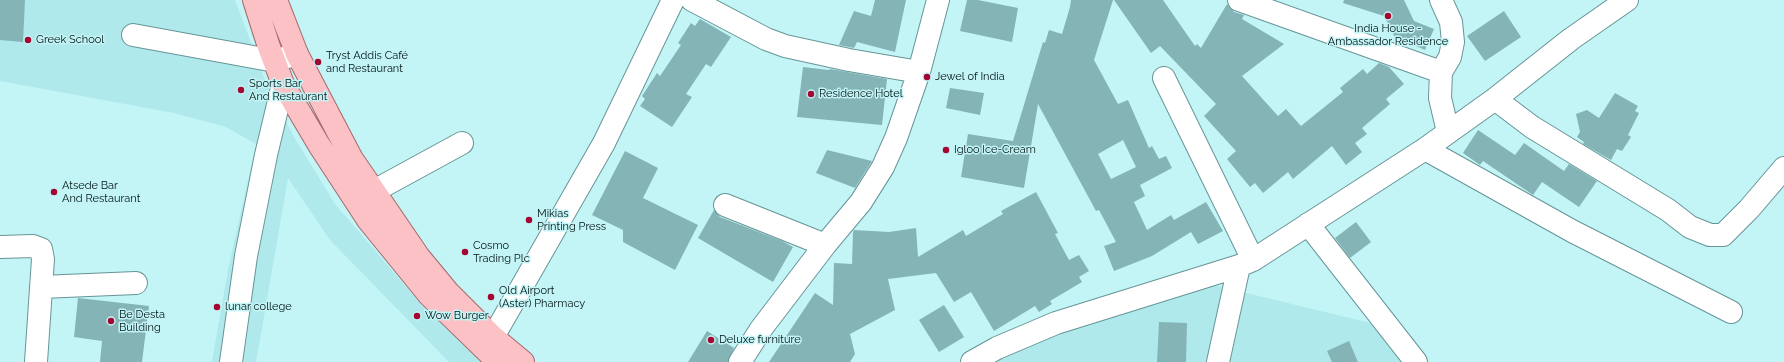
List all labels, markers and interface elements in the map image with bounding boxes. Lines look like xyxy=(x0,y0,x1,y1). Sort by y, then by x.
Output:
marker: India House - Ambassador Residence xyxy=(1383,11,1393,21)
place label: India House - Ambassador Residence xyxy=(1328,22,1448,48)
place label: Greek School xyxy=(36,33,104,47)
marker: Greek School xyxy=(23,35,33,45)
place label: Tryst Addis Café and Restaurant xyxy=(326,49,408,75)
marker: Tryst Addis Café and Restaurant xyxy=(313,57,323,67)
place label: Jewel of India xyxy=(935,70,1005,84)
marker: Jewel of India xyxy=(922,72,932,82)
place label: Sports Bar And Restaurant xyxy=(249,77,327,103)
marker: Sports Bar And Restaurant xyxy=(236,85,246,95)
place label: Residence Hotel xyxy=(819,87,903,101)
marker: Residence Hotel xyxy=(806,89,816,99)
place label: Igloo Ice-Cream xyxy=(954,143,1036,157)
marker: Igloo Ice-Cream xyxy=(941,145,951,155)
place label: Atsede Bar And Restaurant xyxy=(62,179,140,205)
marker: Atsede Bar And Restaurant xyxy=(49,187,59,197)
place label: Mikias Printing Press xyxy=(537,207,606,233)
marker: Mikias Printing Press xyxy=(524,215,534,225)
place label: Cosmo Trading Plc xyxy=(473,239,530,265)
marker: Cosmo Trading Plc xyxy=(460,247,470,257)
place label: Old Airport (Aster) Pharmacy xyxy=(499,284,585,310)
marker: Old Airport (Aster) Pharmacy xyxy=(486,292,496,302)
place label: lunar college xyxy=(225,300,292,314)
marker: lunar college xyxy=(212,302,222,312)
place label: Be Desta Building xyxy=(119,308,165,334)
place label: Wow Burger xyxy=(425,309,489,323)
marker: Wow Burger xyxy=(412,311,422,321)
marker: Be Desta Building xyxy=(106,316,116,326)
place label: Deluxe furniture xyxy=(719,333,801,347)
marker: Deluxe furniture xyxy=(706,335,716,345)

